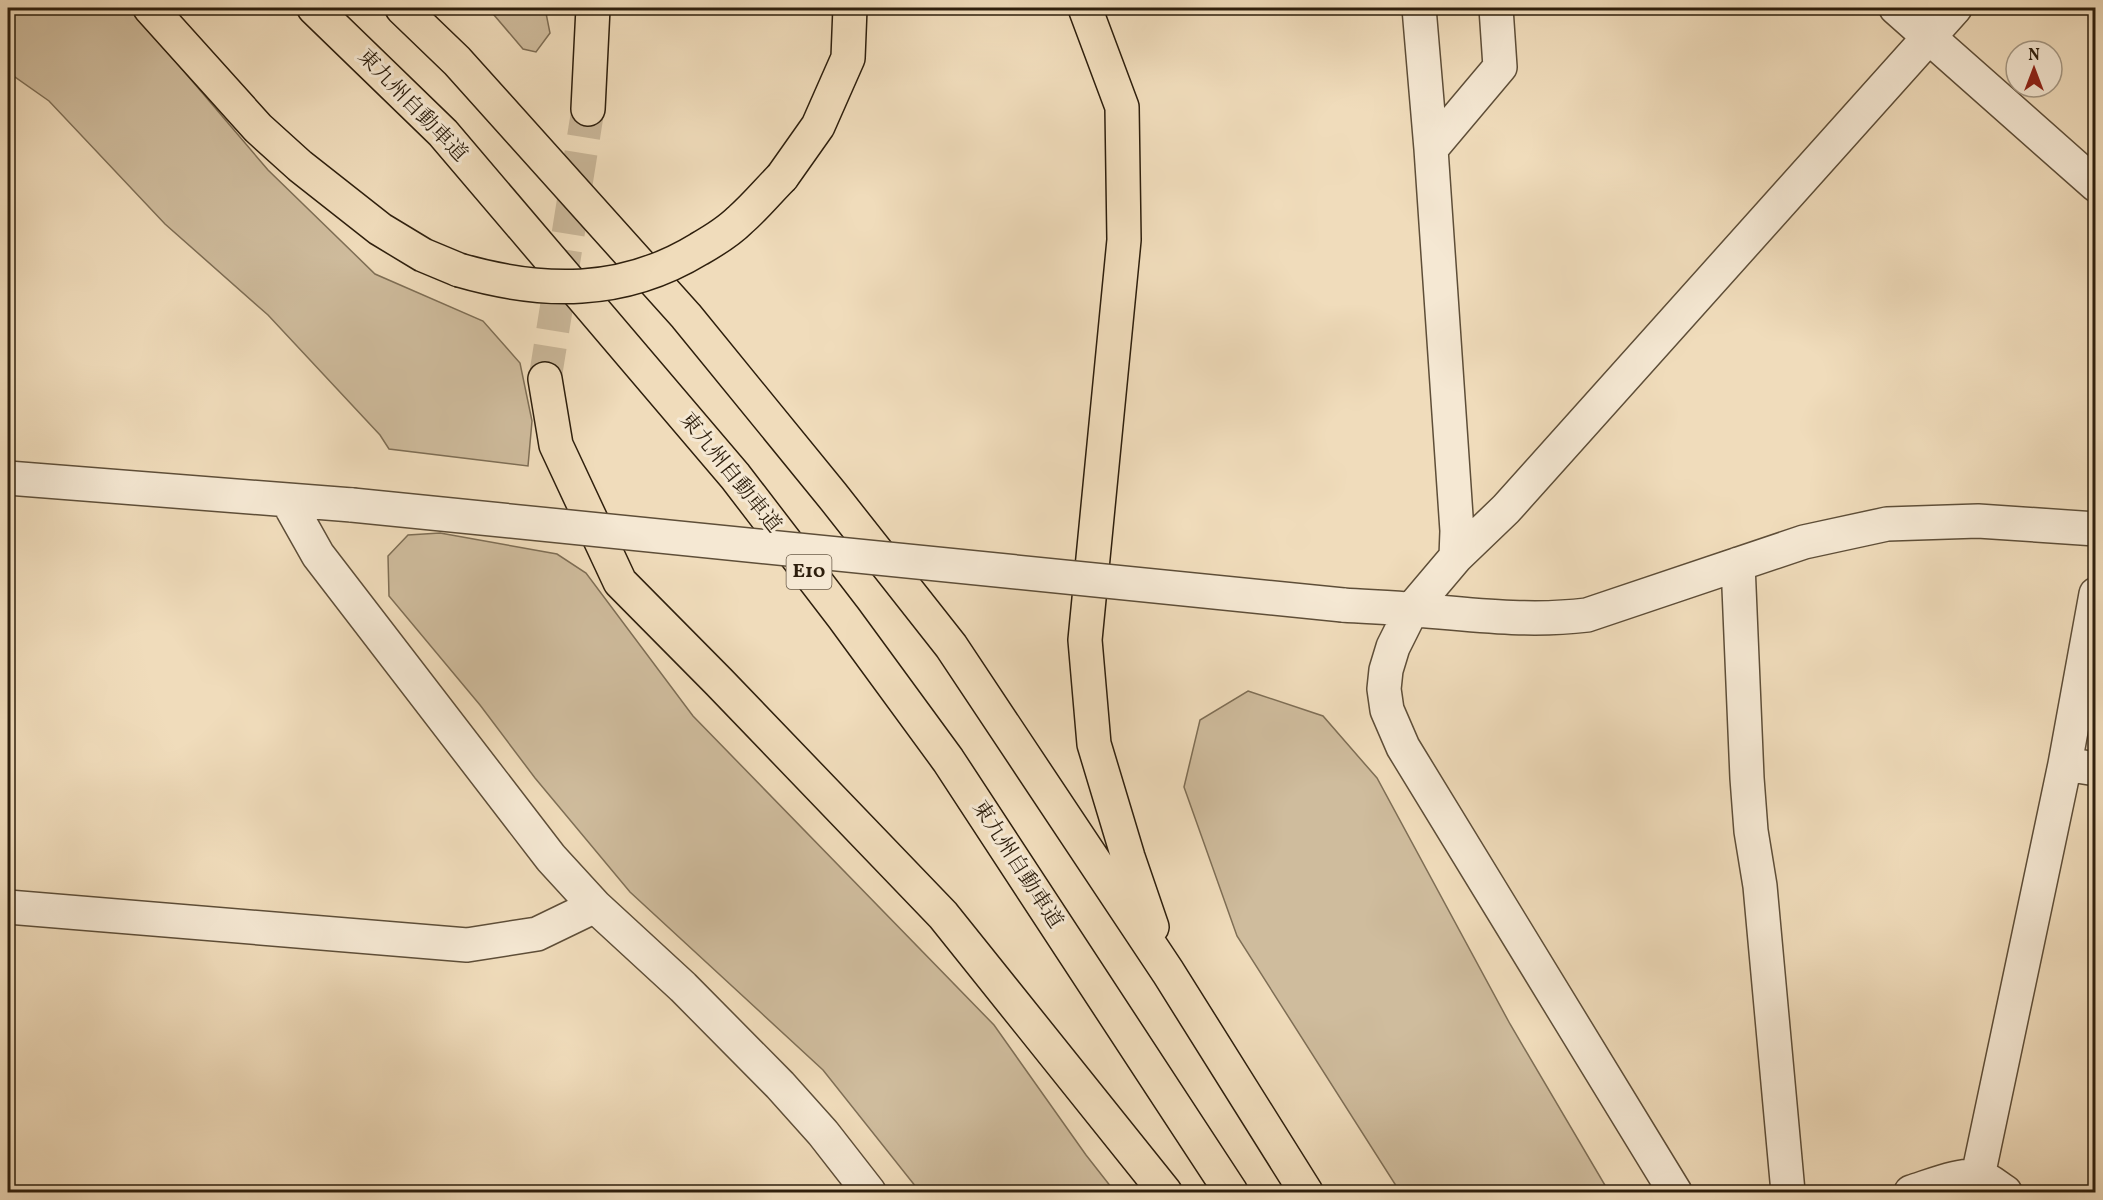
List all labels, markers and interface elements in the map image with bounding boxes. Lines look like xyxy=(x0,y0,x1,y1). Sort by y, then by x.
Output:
north arrow xyxy=(2004,39,2064,99)
street label: 東九州自動車道 xyxy=(351,43,473,169)
text: N xyxy=(2028,45,2040,67)
street label: 東九州自動車道 xyxy=(672,407,788,539)
road number: E10 xyxy=(786,555,832,589)
street label: 東九州自動車道 xyxy=(965,795,1069,935)

